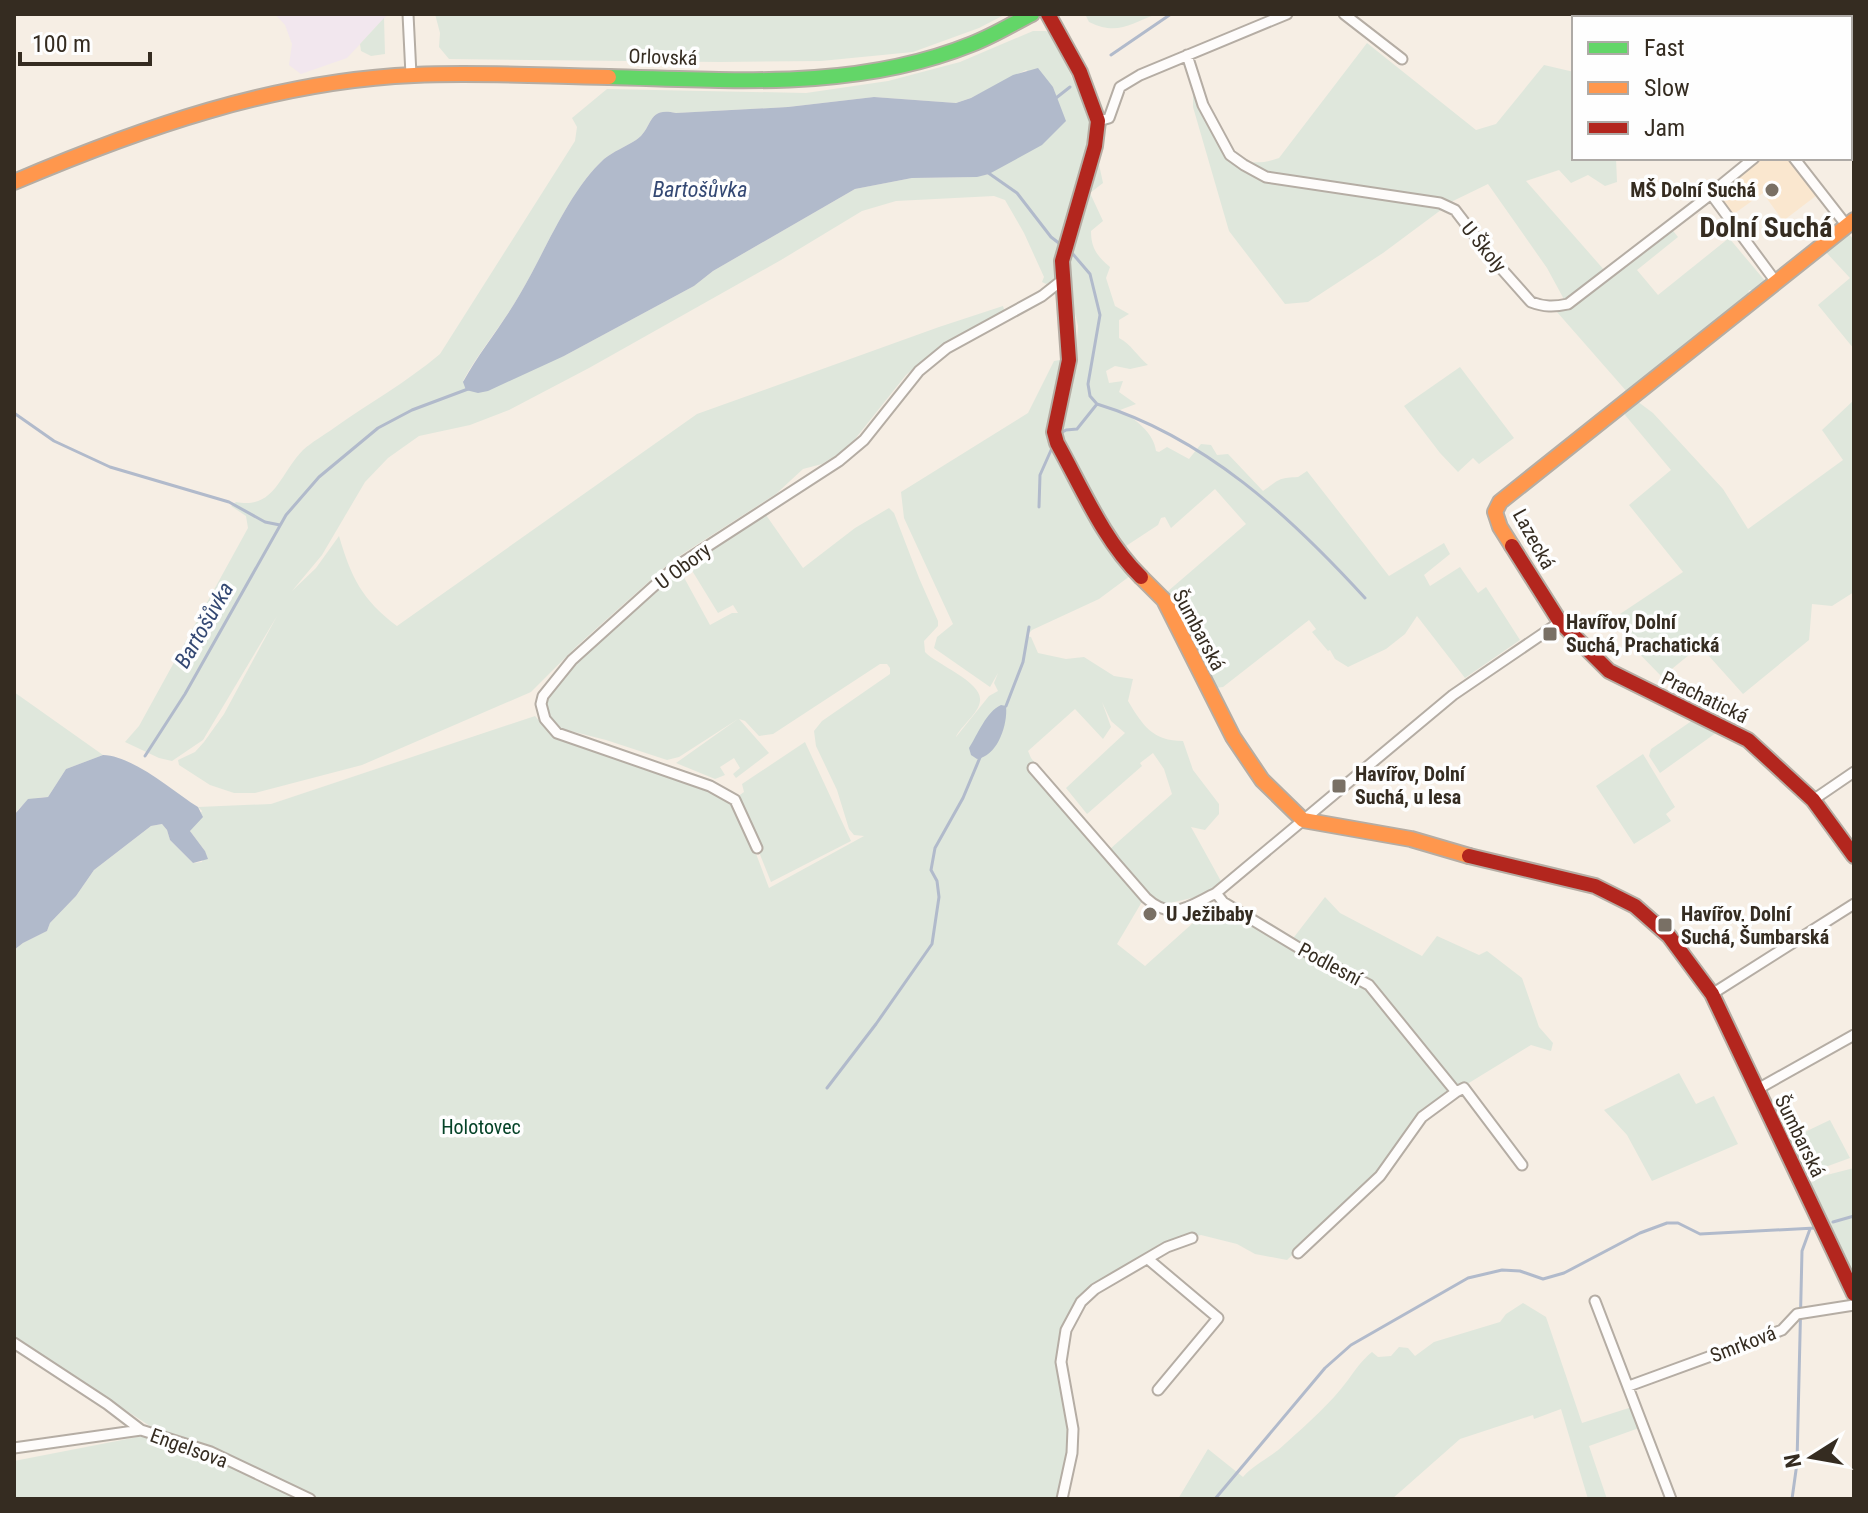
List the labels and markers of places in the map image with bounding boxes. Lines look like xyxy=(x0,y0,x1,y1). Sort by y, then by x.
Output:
place label: MŠ Dolní Suchá xyxy=(1630,178,1756,202)
marker: MŠ Dolní Suchá xyxy=(1763,181,1781,199)
place label: Havířov, Dolní Suchá, Prachatická xyxy=(1566,610,1720,657)
marker: Havířov, Dolní Suchá, Prachatická xyxy=(1541,625,1559,643)
place label: Havířov, Dolní Suchá, u lesa xyxy=(1355,762,1467,809)
marker: Havířov, Dolní Suchá, u lesa xyxy=(1330,777,1348,795)
place label: U Ježibaby xyxy=(1166,902,1254,926)
place label: Havířov, Dolní Suchá, Šumbarská xyxy=(1681,902,1829,949)
marker: U Ježibaby xyxy=(1141,905,1159,923)
marker: Havířov, Dolní Suchá, Šumbarská xyxy=(1656,916,1674,934)

